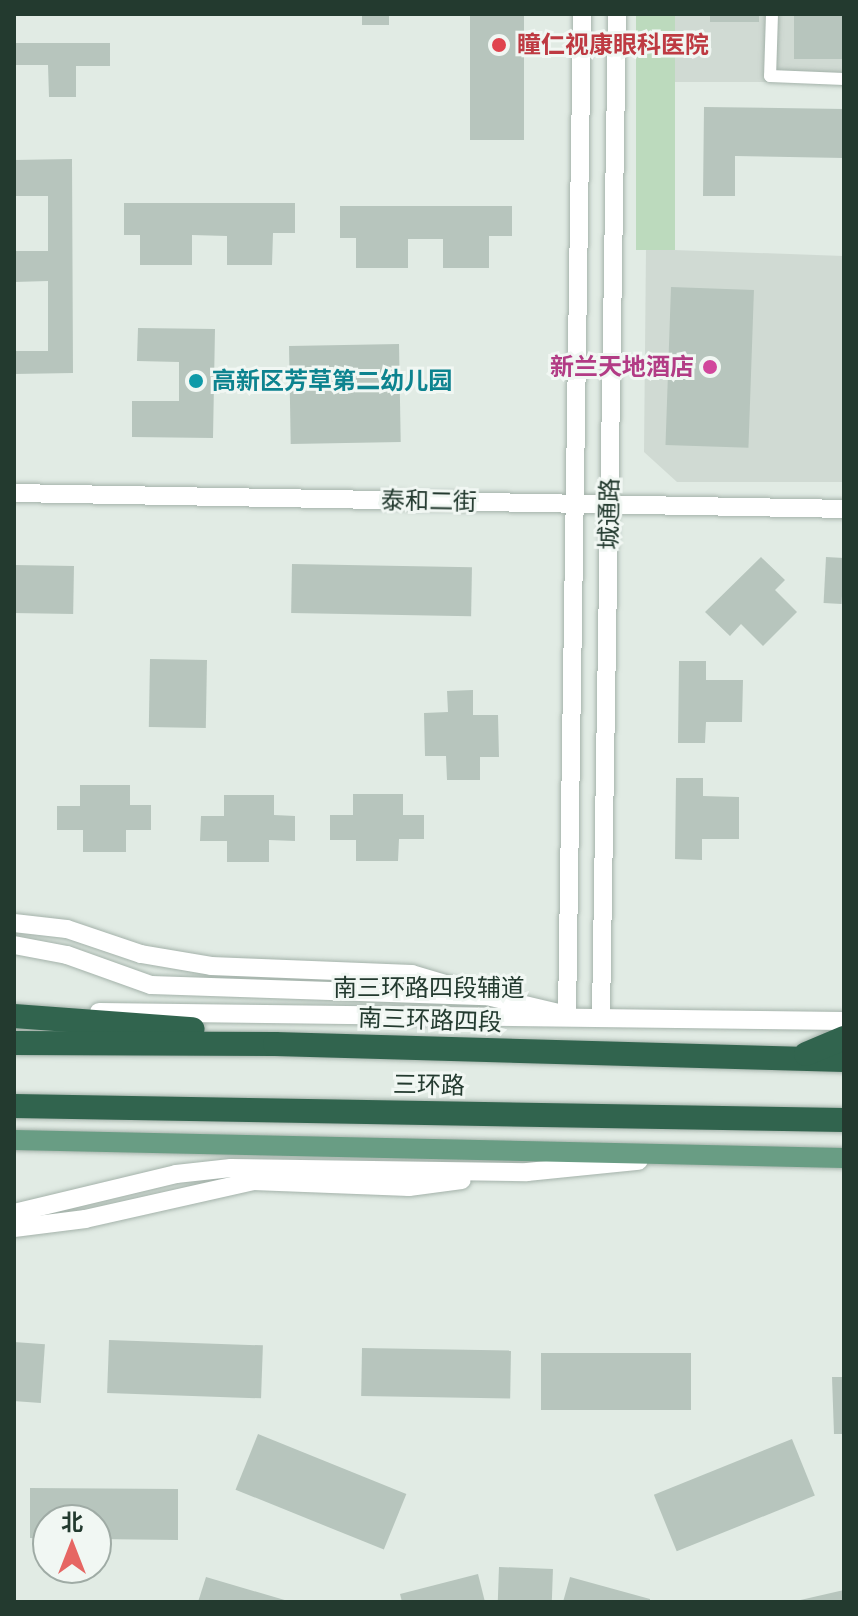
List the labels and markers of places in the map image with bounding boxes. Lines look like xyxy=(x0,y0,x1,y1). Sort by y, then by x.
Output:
place label: 瞳仁视康眼科医院 xyxy=(517,31,709,59)
marker: 瞳仁视康眼科医院 xyxy=(488,34,510,56)
place label: 新兰天地酒店 xyxy=(550,353,694,381)
marker: 新兰天地酒店 xyxy=(701,358,719,376)
place label: 高新区芳草第二幼儿园 xyxy=(212,367,452,395)
marker: 高新区芳草第二幼儿园 xyxy=(187,372,205,390)

